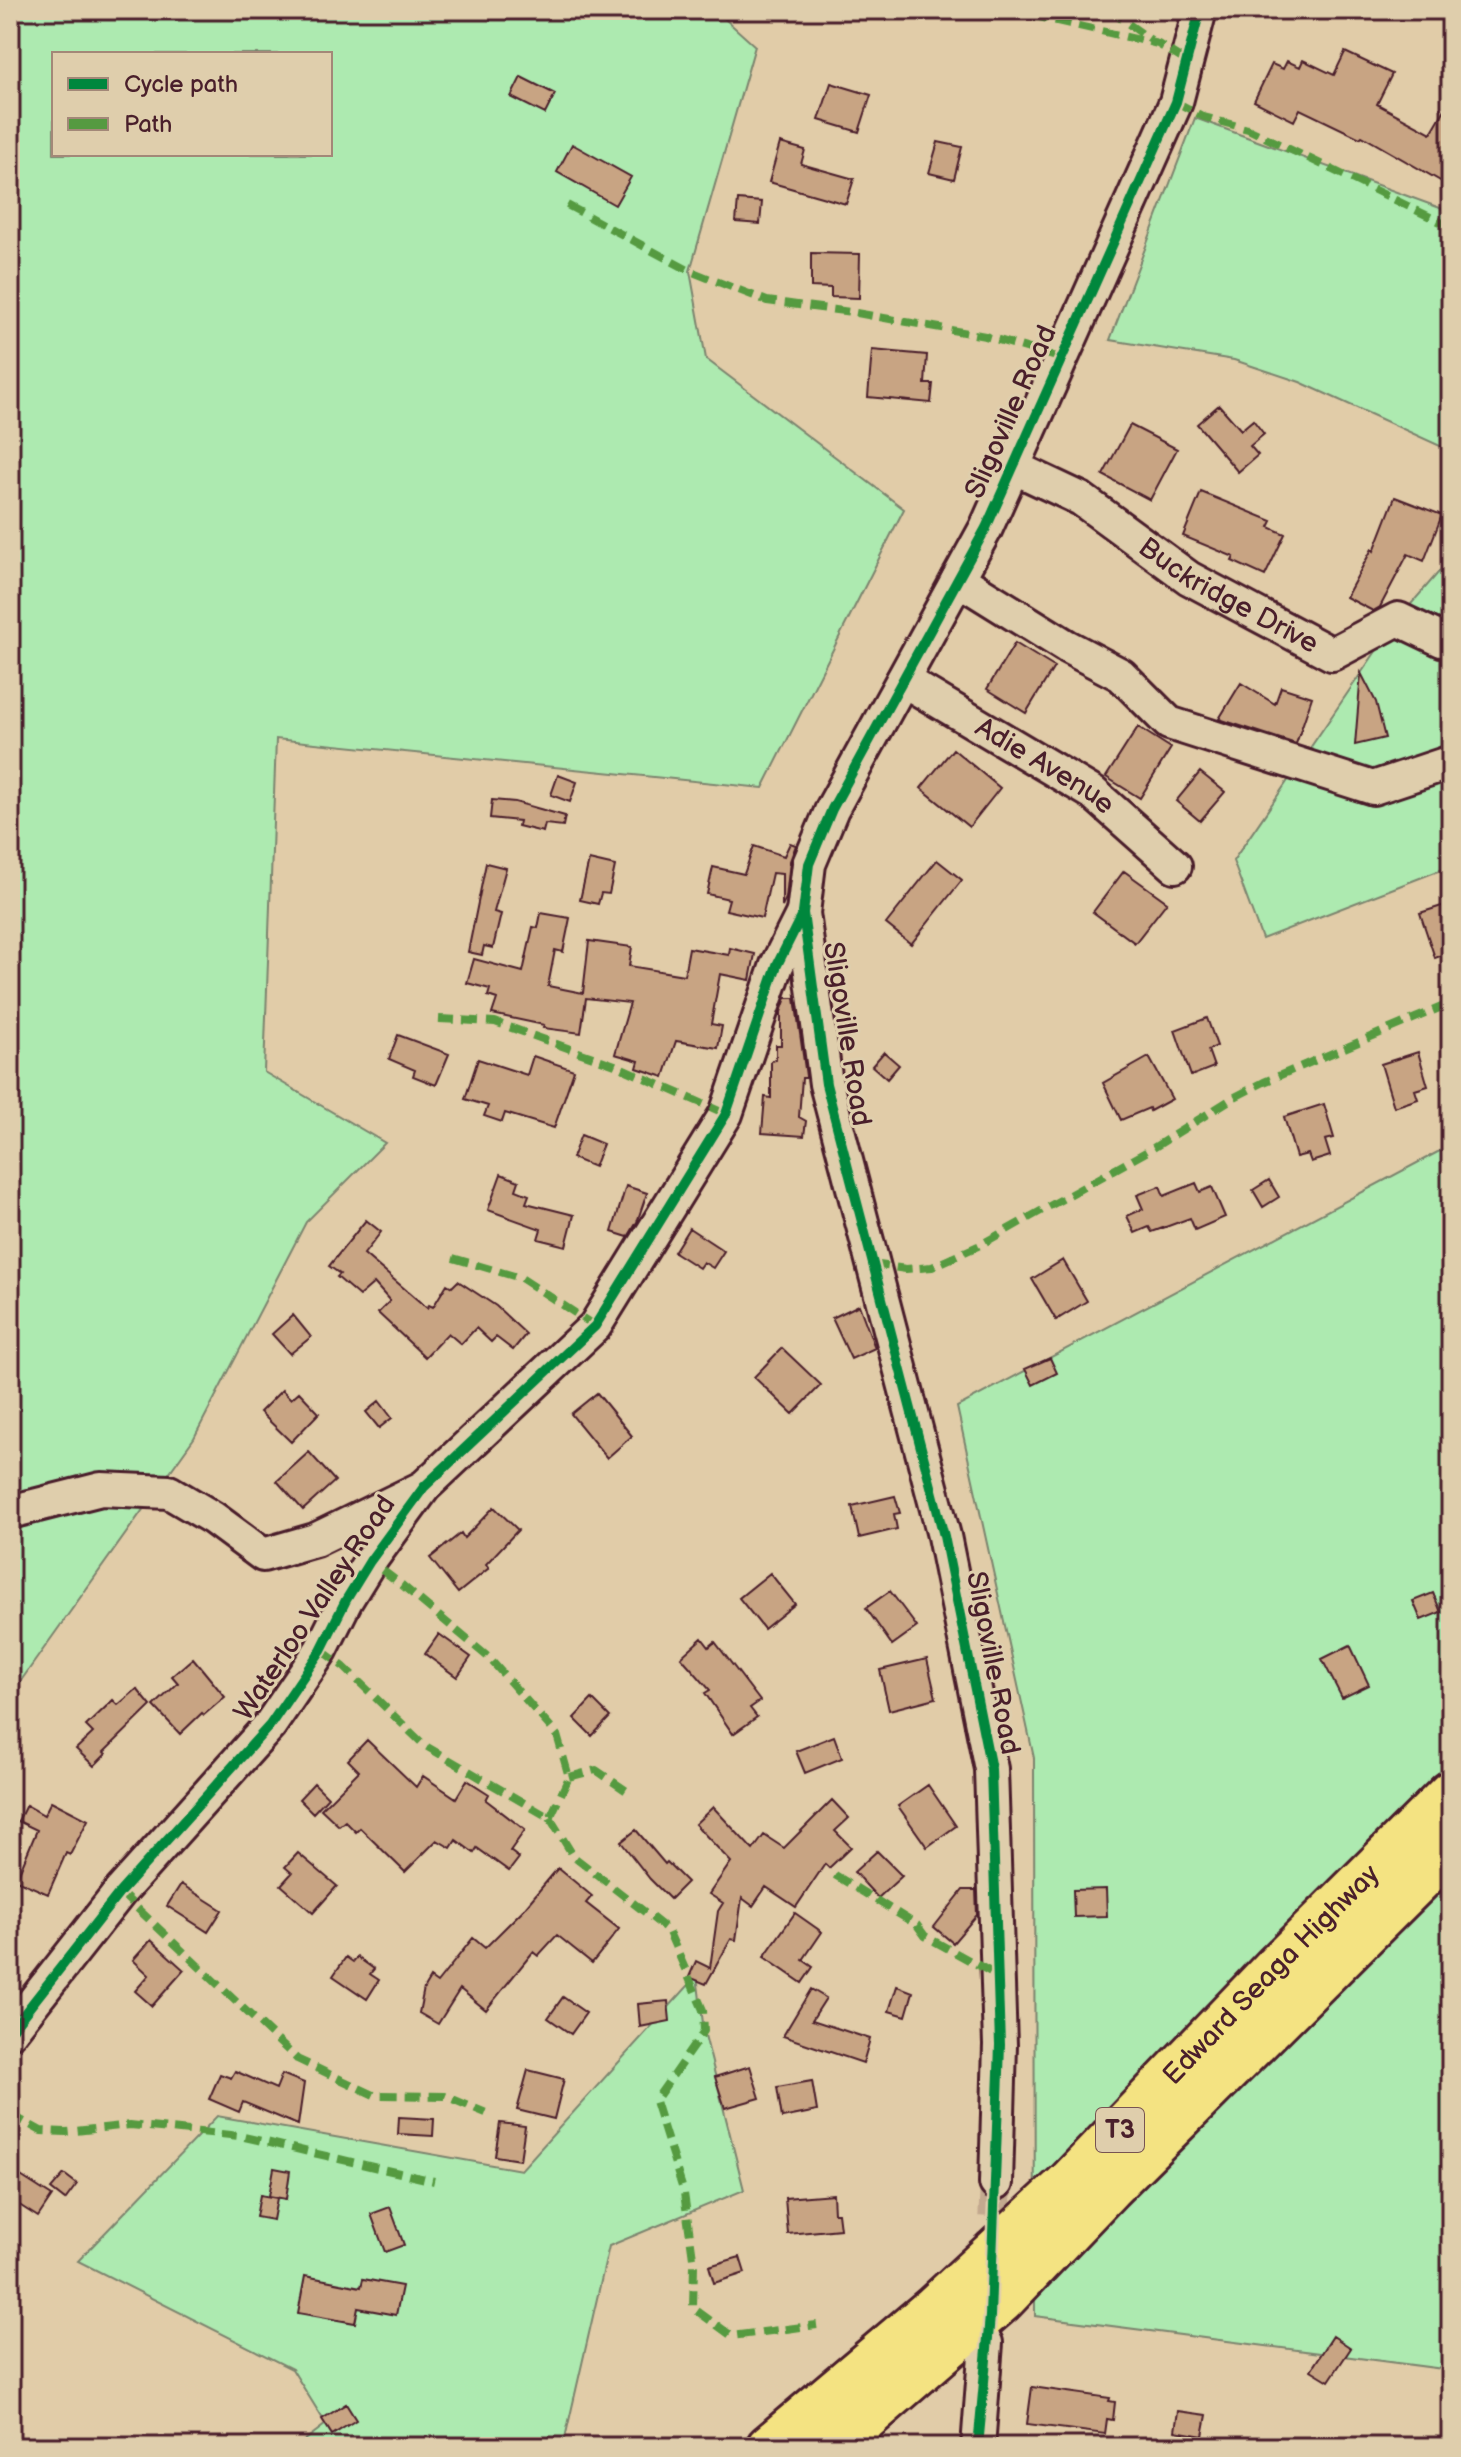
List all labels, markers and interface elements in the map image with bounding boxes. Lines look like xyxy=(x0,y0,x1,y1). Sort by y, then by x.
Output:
legend xyxy=(52,52,332,156)
text: Cycle path xyxy=(124,70,238,99)
text: Path xyxy=(124,110,172,139)
street label: Sligoville Road xyxy=(958,320,1064,504)
street label: Buckridge Drive xyxy=(1132,530,1324,660)
street label: Adie Avenue xyxy=(970,710,1122,821)
street label: Sligoville Road xyxy=(816,940,878,1128)
street label: Waterloo Valley Road xyxy=(227,1489,403,1727)
street label: Sligoville Road xyxy=(959,1569,1027,1757)
street label: Edward Seaga Highway xyxy=(1156,1857,1386,2091)
road number: T3 xyxy=(1096,2108,1144,2152)

